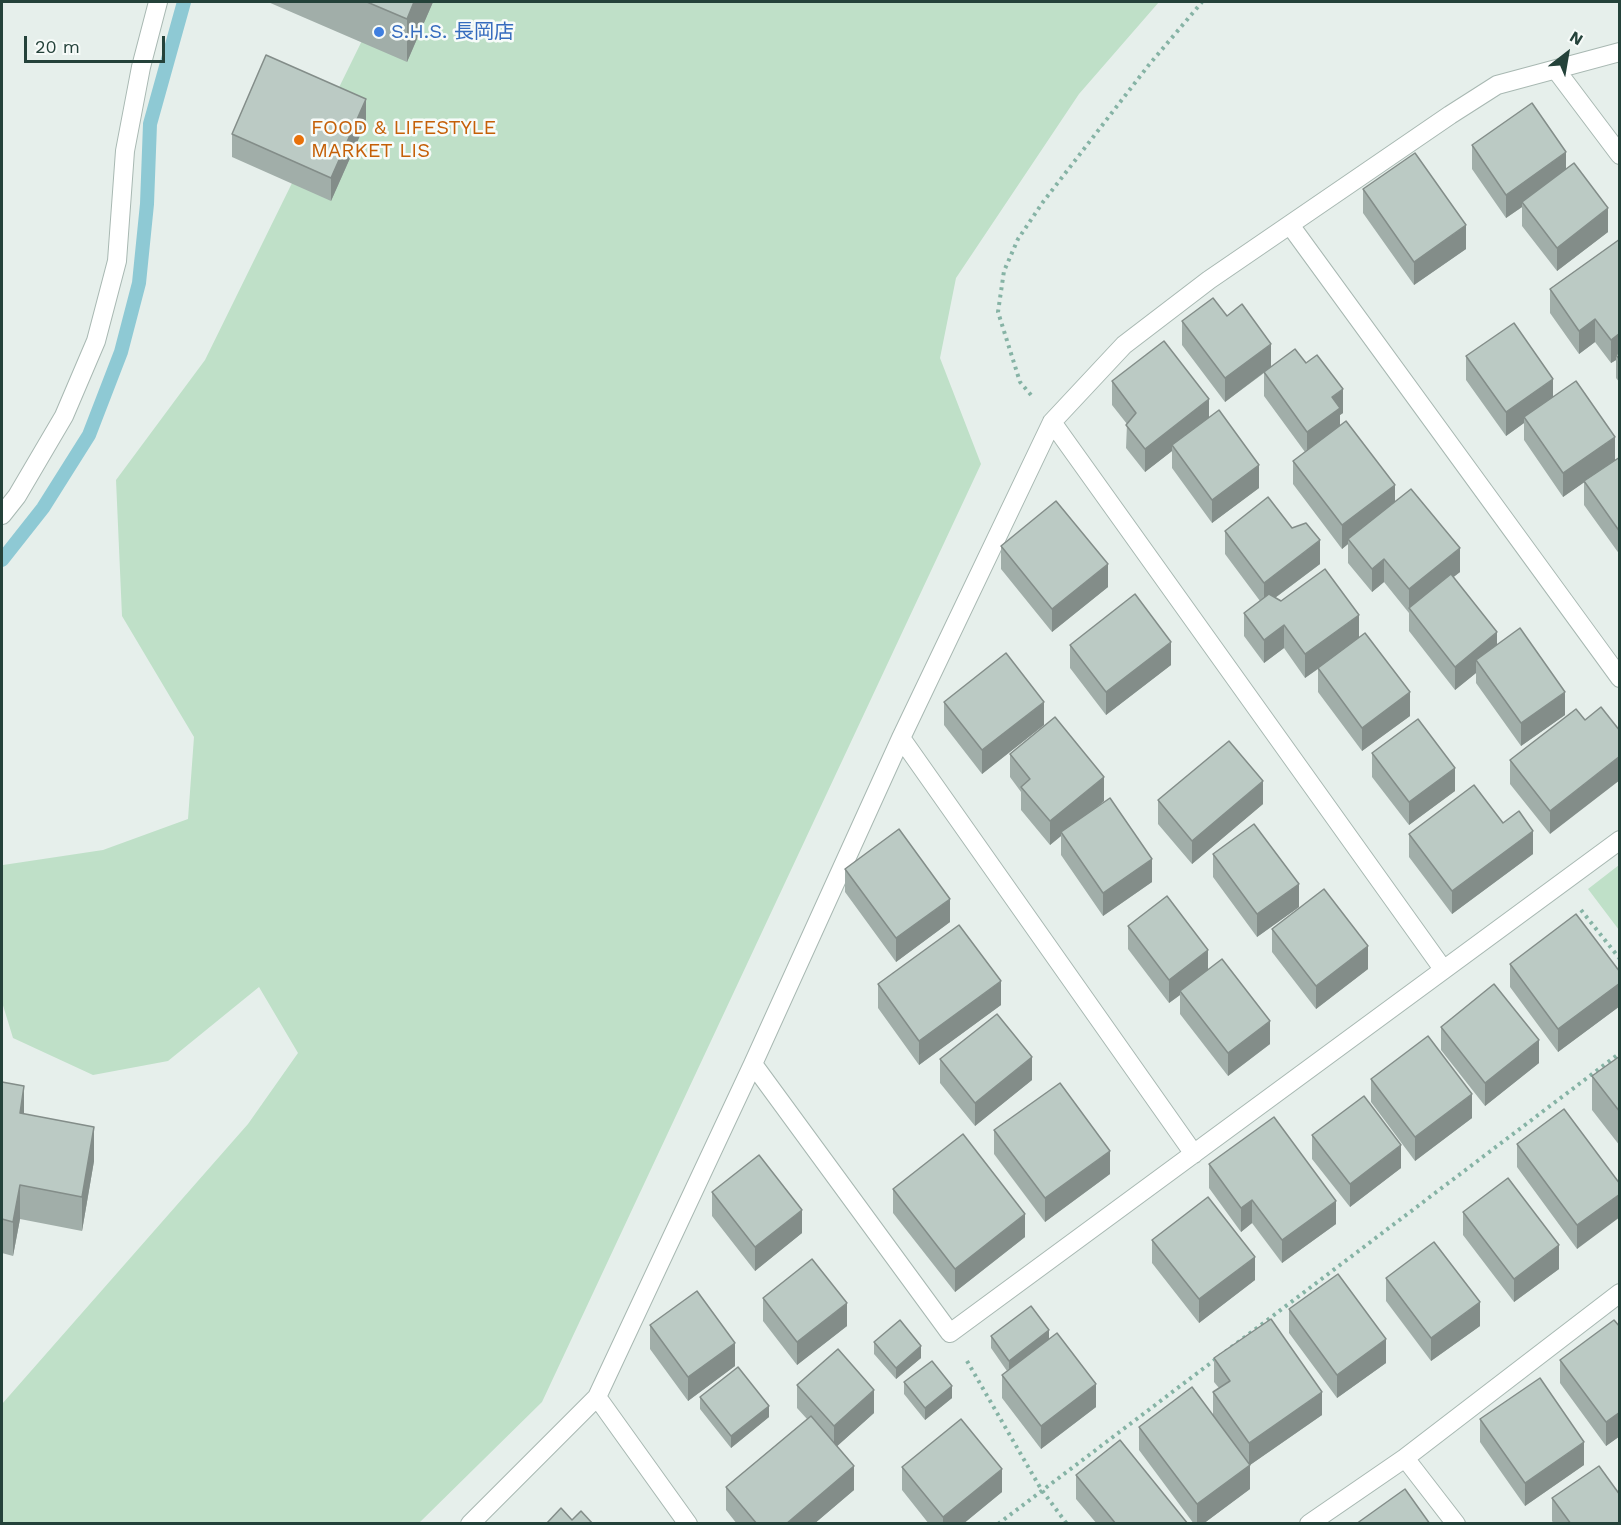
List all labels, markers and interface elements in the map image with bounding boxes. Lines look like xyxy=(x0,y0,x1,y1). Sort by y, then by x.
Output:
place label: S.H.S. 長岡店 xyxy=(391,20,514,44)
scale bar xyxy=(27,24,168,62)
north arrow xyxy=(1537,24,1597,84)
marker: S.H.S. 長岡店 xyxy=(372,25,386,39)
text: N xyxy=(1567,27,1586,49)
text: 20 m xyxy=(35,36,80,57)
place label: FOOD & LIFESTYLE MARKET LIS xyxy=(311,116,496,163)
marker: FOOD & LIFESTYLE MARKET LIS xyxy=(292,133,306,147)

